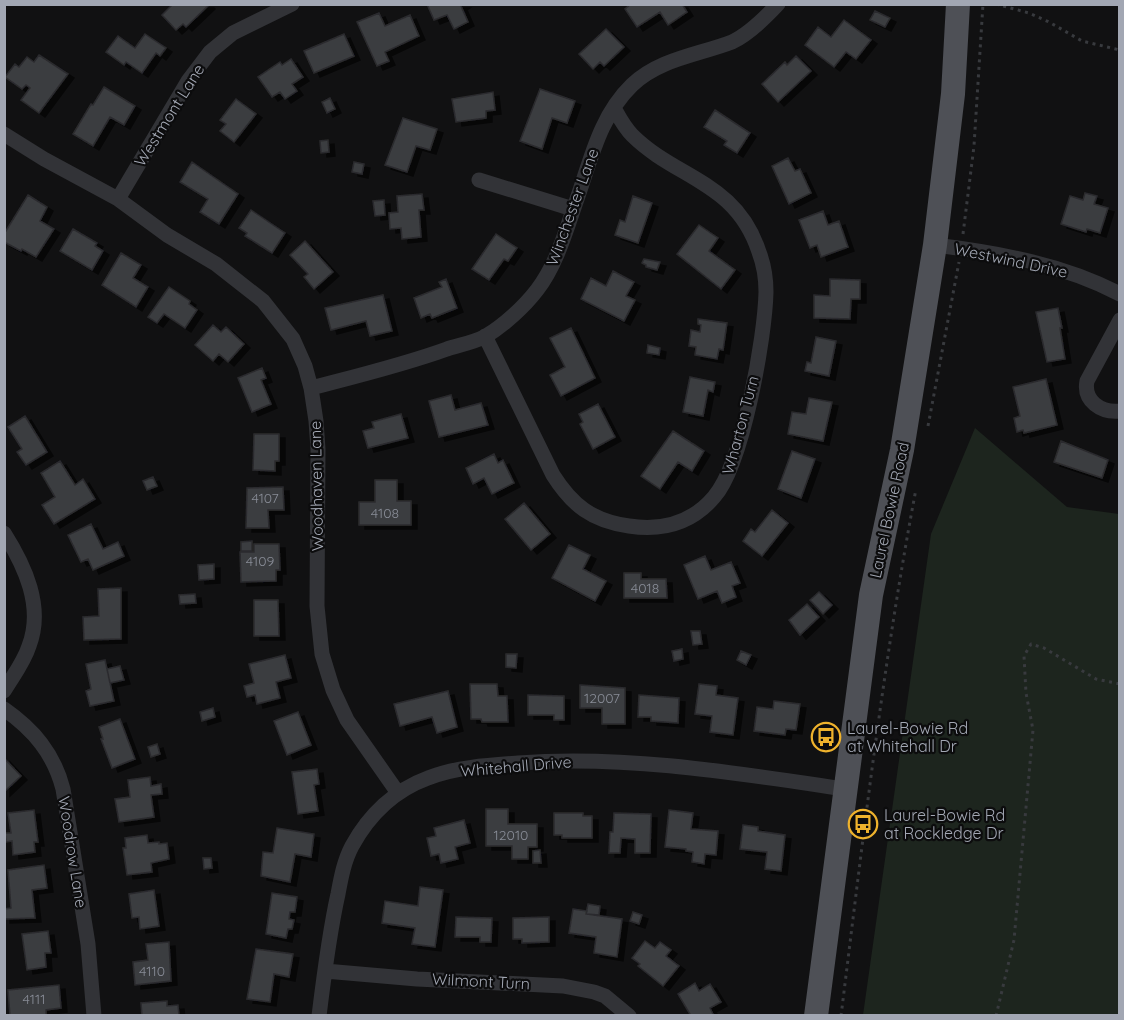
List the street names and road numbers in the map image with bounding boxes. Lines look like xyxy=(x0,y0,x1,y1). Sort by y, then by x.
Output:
street label: Westmont Lane xyxy=(130,60,208,170)
street label: Winchester Lane xyxy=(541,146,603,268)
street label: Westwind Drive xyxy=(953,238,1069,282)
street label: Wharton Turn xyxy=(717,373,763,477)
street label: Woodhaven Lane xyxy=(305,421,327,551)
street label: Laurel Bowie Road xyxy=(865,440,913,580)
street label: Whitehall Drive xyxy=(460,751,572,781)
street label: Woodrow Lane xyxy=(54,795,92,909)
street label: Wilmont Turn xyxy=(431,968,531,994)

